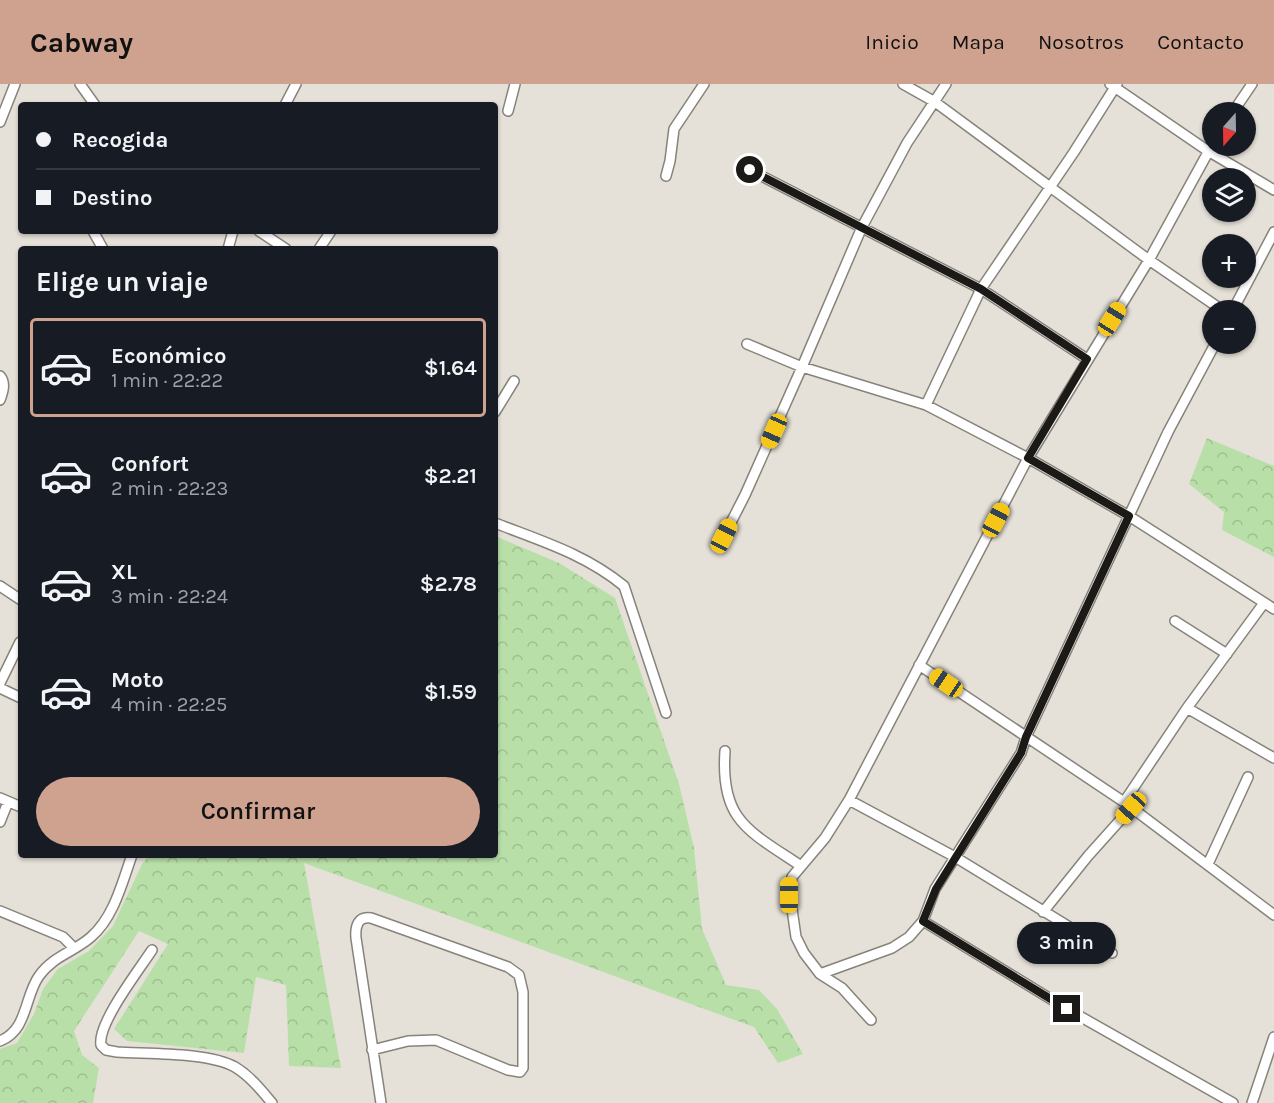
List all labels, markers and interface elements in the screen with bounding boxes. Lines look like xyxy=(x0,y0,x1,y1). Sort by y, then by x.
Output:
text: Cabway xyxy=(30,26,133,59)
text: Inicio xyxy=(865,30,919,54)
text: Mapa xyxy=(952,30,1005,54)
text: Nosotros xyxy=(1038,30,1124,54)
text: Contacto xyxy=(1157,30,1244,54)
north arrow xyxy=(1202,102,1256,156)
map controls xyxy=(1202,102,1256,354)
text: Recogida xyxy=(72,127,168,153)
route start xyxy=(736,156,763,183)
button: layers xyxy=(1202,168,1256,222)
text: Destino xyxy=(72,185,152,211)
button: + xyxy=(1202,234,1256,288)
text: Elige un viaje xyxy=(36,266,208,298)
car xyxy=(1095,299,1129,339)
button: − xyxy=(1202,300,1256,354)
icon: car xyxy=(39,341,93,395)
text: Económico xyxy=(111,343,226,369)
text: $1.64 xyxy=(424,355,477,381)
text: 1 min · 22:22 xyxy=(111,369,223,392)
car xyxy=(758,411,790,451)
icon: car xyxy=(39,449,93,503)
text: Confort xyxy=(111,451,189,477)
text: $2.21 xyxy=(424,463,477,489)
text: 2 min · 22:23 xyxy=(111,477,228,500)
car xyxy=(980,500,1012,540)
car xyxy=(708,516,740,556)
icon: car xyxy=(39,557,93,611)
text: XL xyxy=(111,559,137,585)
text: $2.78 xyxy=(420,571,477,597)
text: 3 min · 22:24 xyxy=(111,585,228,608)
icon: car xyxy=(39,665,93,719)
car xyxy=(926,665,966,701)
text: Moto xyxy=(111,667,164,693)
text: $1.59 xyxy=(424,679,477,705)
text: 4 min · 22:25 xyxy=(111,693,227,716)
button: Confirmar xyxy=(36,777,480,846)
car xyxy=(1112,789,1150,827)
car xyxy=(780,877,798,913)
callout: 3 min xyxy=(1018,922,1116,964)
text: 3 min xyxy=(1039,931,1094,954)
route end xyxy=(1053,995,1080,1022)

